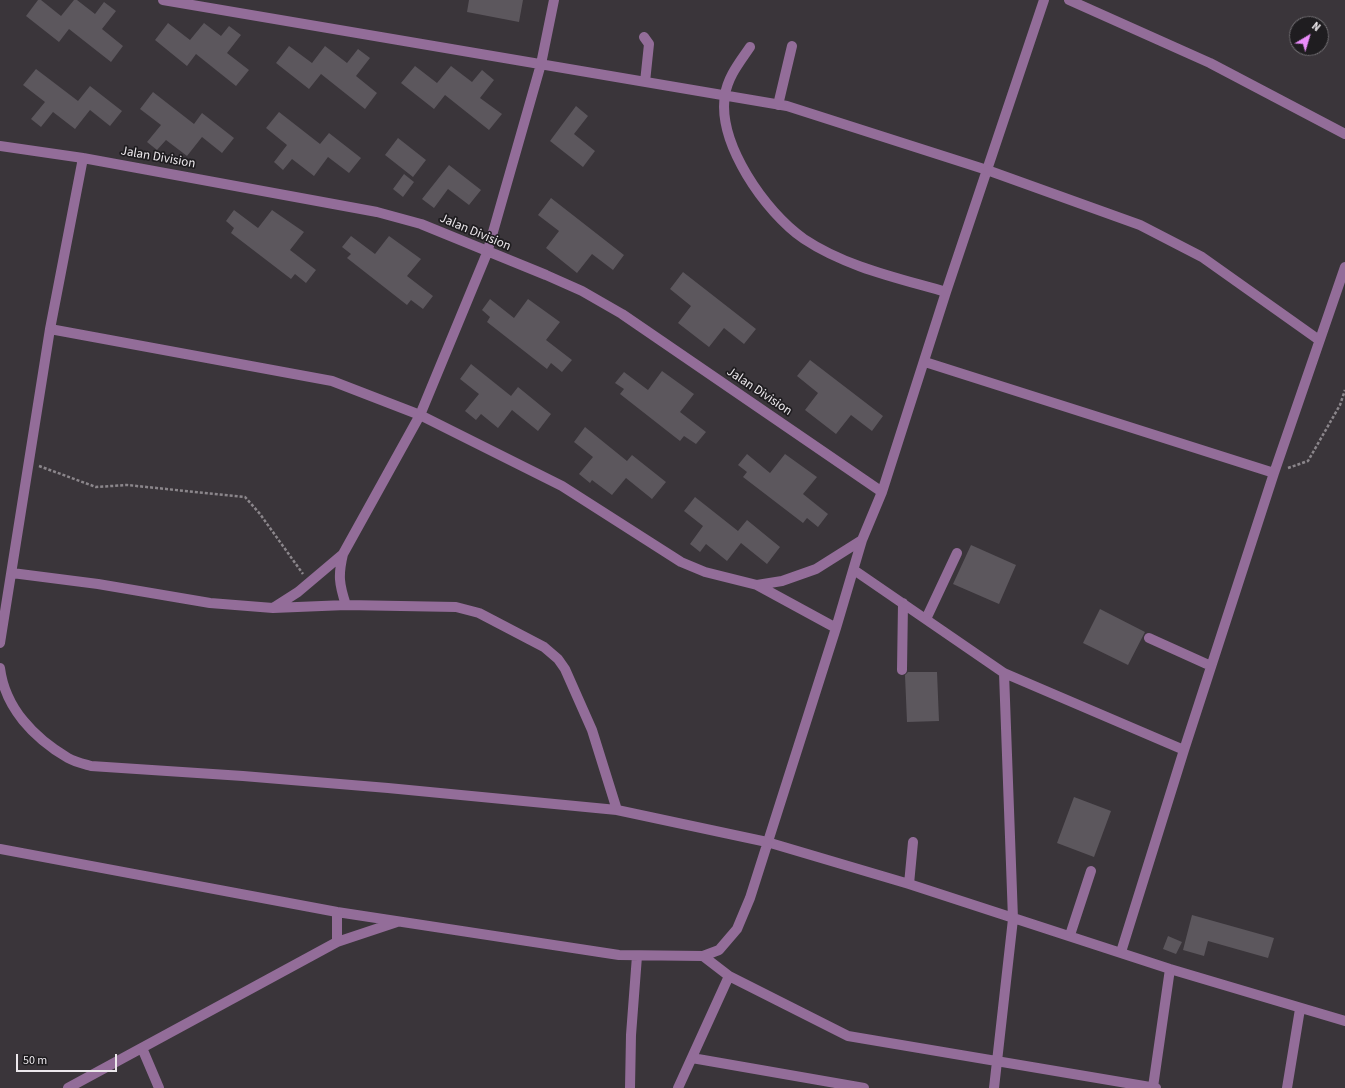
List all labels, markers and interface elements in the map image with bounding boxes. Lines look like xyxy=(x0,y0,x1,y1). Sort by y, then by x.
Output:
north arrow xyxy=(1289,16,1329,56)
text: N xyxy=(1309,19,1324,35)
street label: Jalan Division xyxy=(119,144,197,172)
street label: Jalan Division xyxy=(437,211,513,255)
street label: Jalan Division xyxy=(723,364,795,420)
scale bar xyxy=(18,1046,119,1072)
text: 50 m xyxy=(23,1052,47,1069)

